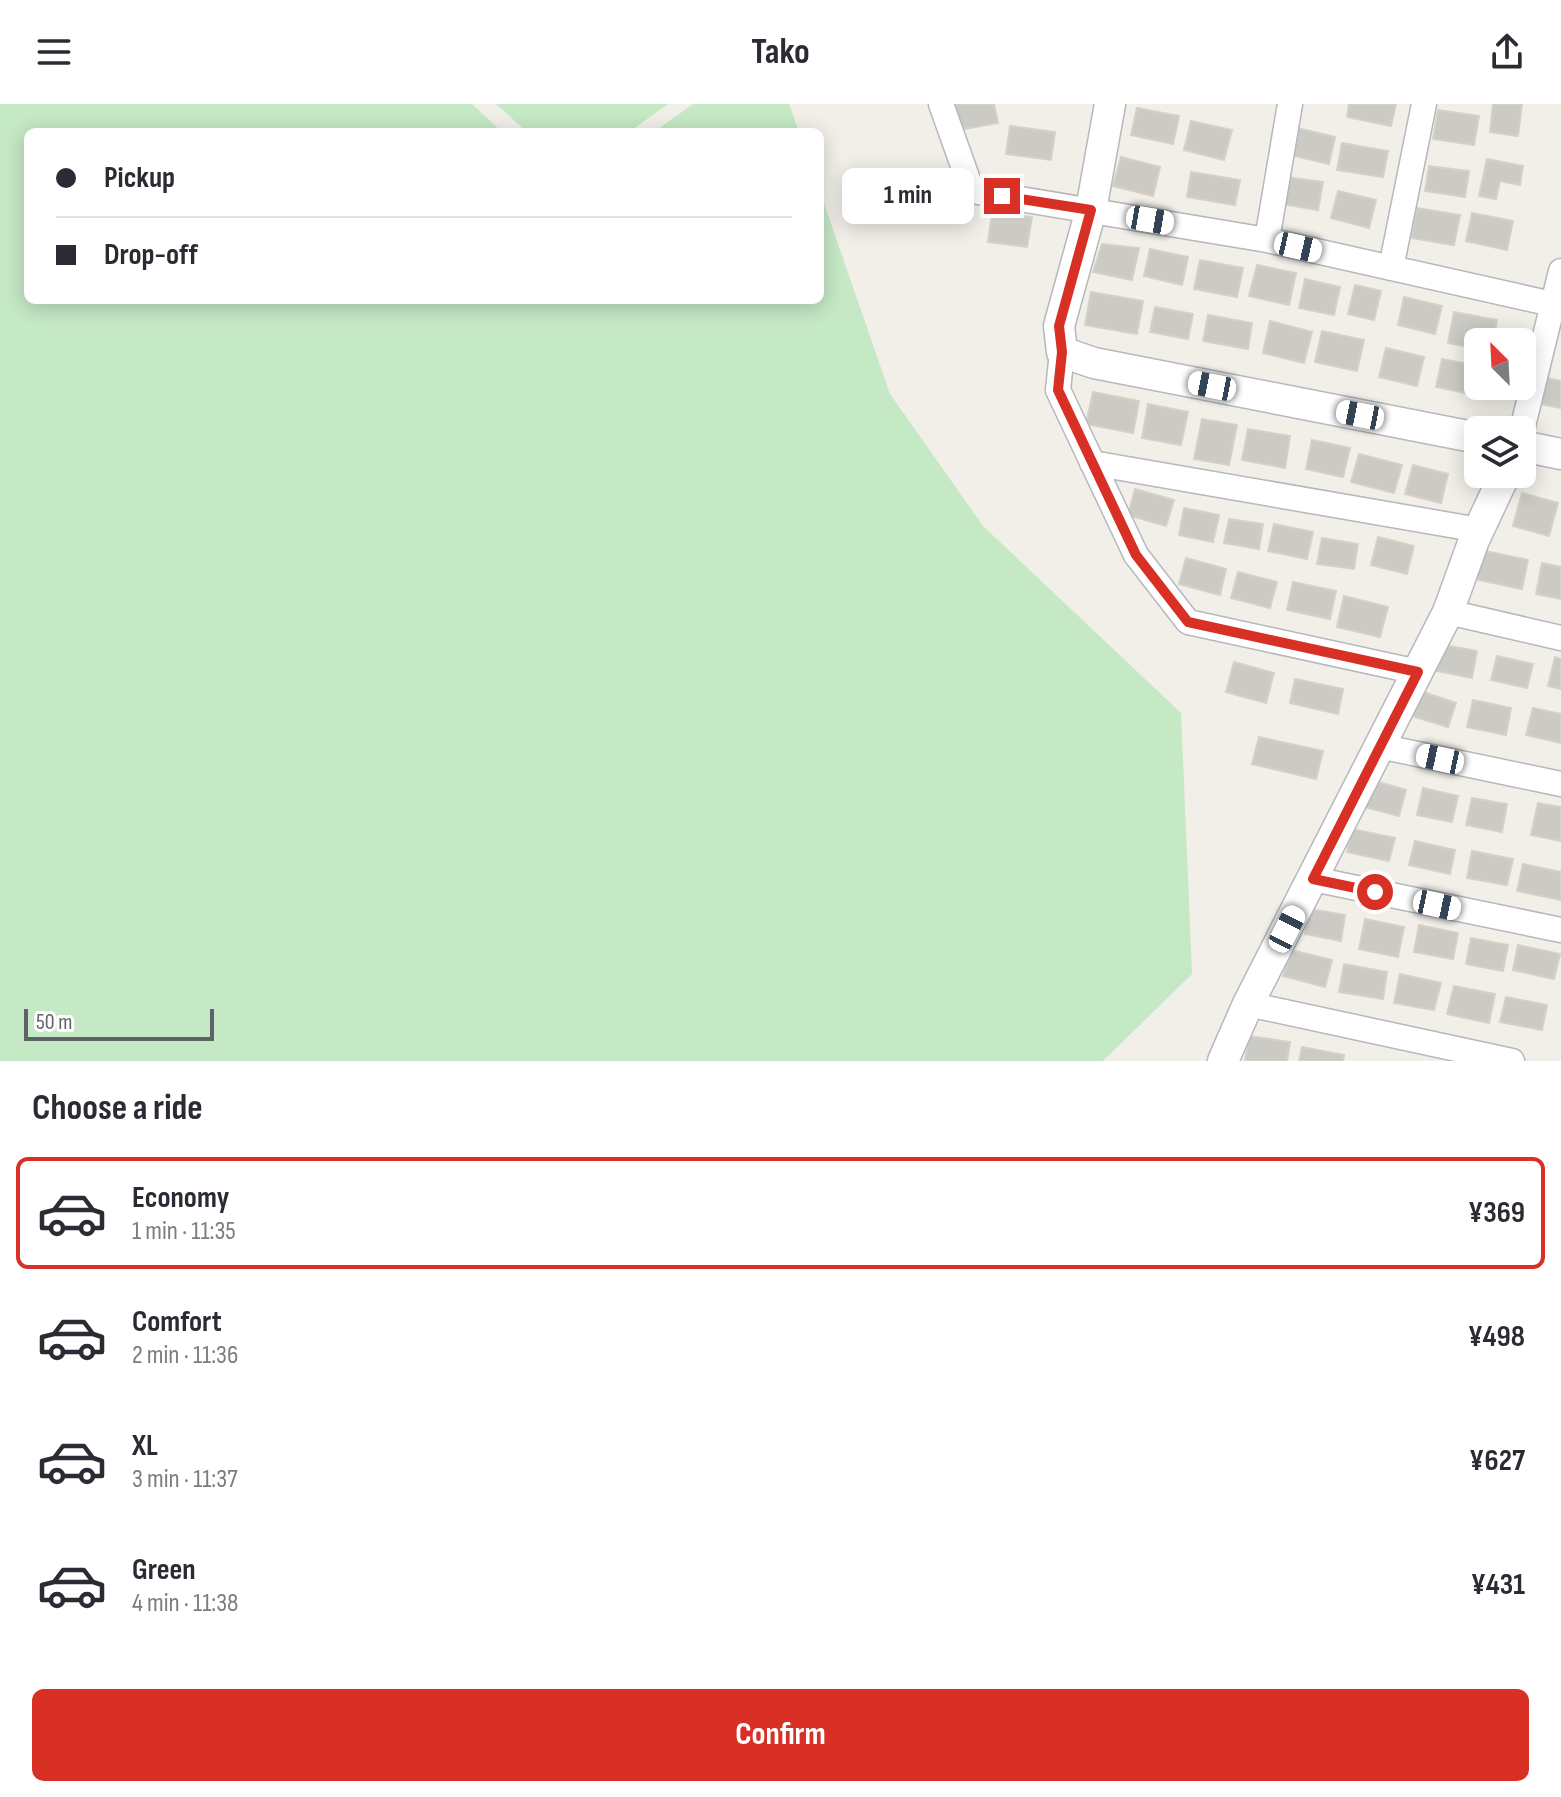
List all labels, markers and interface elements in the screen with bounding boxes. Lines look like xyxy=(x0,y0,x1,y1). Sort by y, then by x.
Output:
icon: menu xyxy=(32,30,76,74)
icon: share xyxy=(1485,30,1529,74)
text: Tako xyxy=(751,31,810,74)
text: Pickup xyxy=(104,160,175,196)
callout: 1 min xyxy=(842,168,974,224)
route end xyxy=(984,178,1020,214)
text: 1 min xyxy=(884,180,932,211)
car xyxy=(1124,204,1176,236)
car xyxy=(1272,230,1324,264)
text: Drop-off xyxy=(104,237,198,273)
north arrow xyxy=(1464,328,1536,400)
map controls xyxy=(1464,328,1536,488)
car xyxy=(1186,370,1238,402)
car xyxy=(1334,399,1386,431)
button: layers xyxy=(1464,416,1536,488)
car xyxy=(1414,742,1466,776)
route start xyxy=(1357,874,1393,910)
car xyxy=(1411,888,1463,922)
car xyxy=(1265,902,1309,956)
scale bar xyxy=(24,1005,214,1041)
text: 50 m xyxy=(36,1009,72,1036)
text: Choose a ride xyxy=(32,1087,203,1130)
icon: car xyxy=(36,1177,108,1249)
text: Economy xyxy=(132,1180,229,1216)
text: ¥369 xyxy=(1468,1195,1525,1231)
text: 1 min · 11:35 xyxy=(132,1216,236,1247)
icon: car xyxy=(36,1301,108,1373)
text: Comfort xyxy=(132,1304,222,1340)
text: ¥498 xyxy=(1468,1319,1525,1355)
text: 2 min · 11:36 xyxy=(132,1340,238,1371)
icon: car xyxy=(36,1425,108,1497)
text: XL xyxy=(132,1428,158,1464)
text: ¥627 xyxy=(1469,1443,1525,1479)
text: 3 min · 11:37 xyxy=(132,1464,238,1495)
icon: car xyxy=(36,1549,108,1621)
text: Green xyxy=(132,1552,196,1588)
text: ¥431 xyxy=(1471,1567,1525,1603)
text: 4 min · 11:38 xyxy=(132,1588,239,1619)
button: Confirm xyxy=(32,1689,1529,1781)

